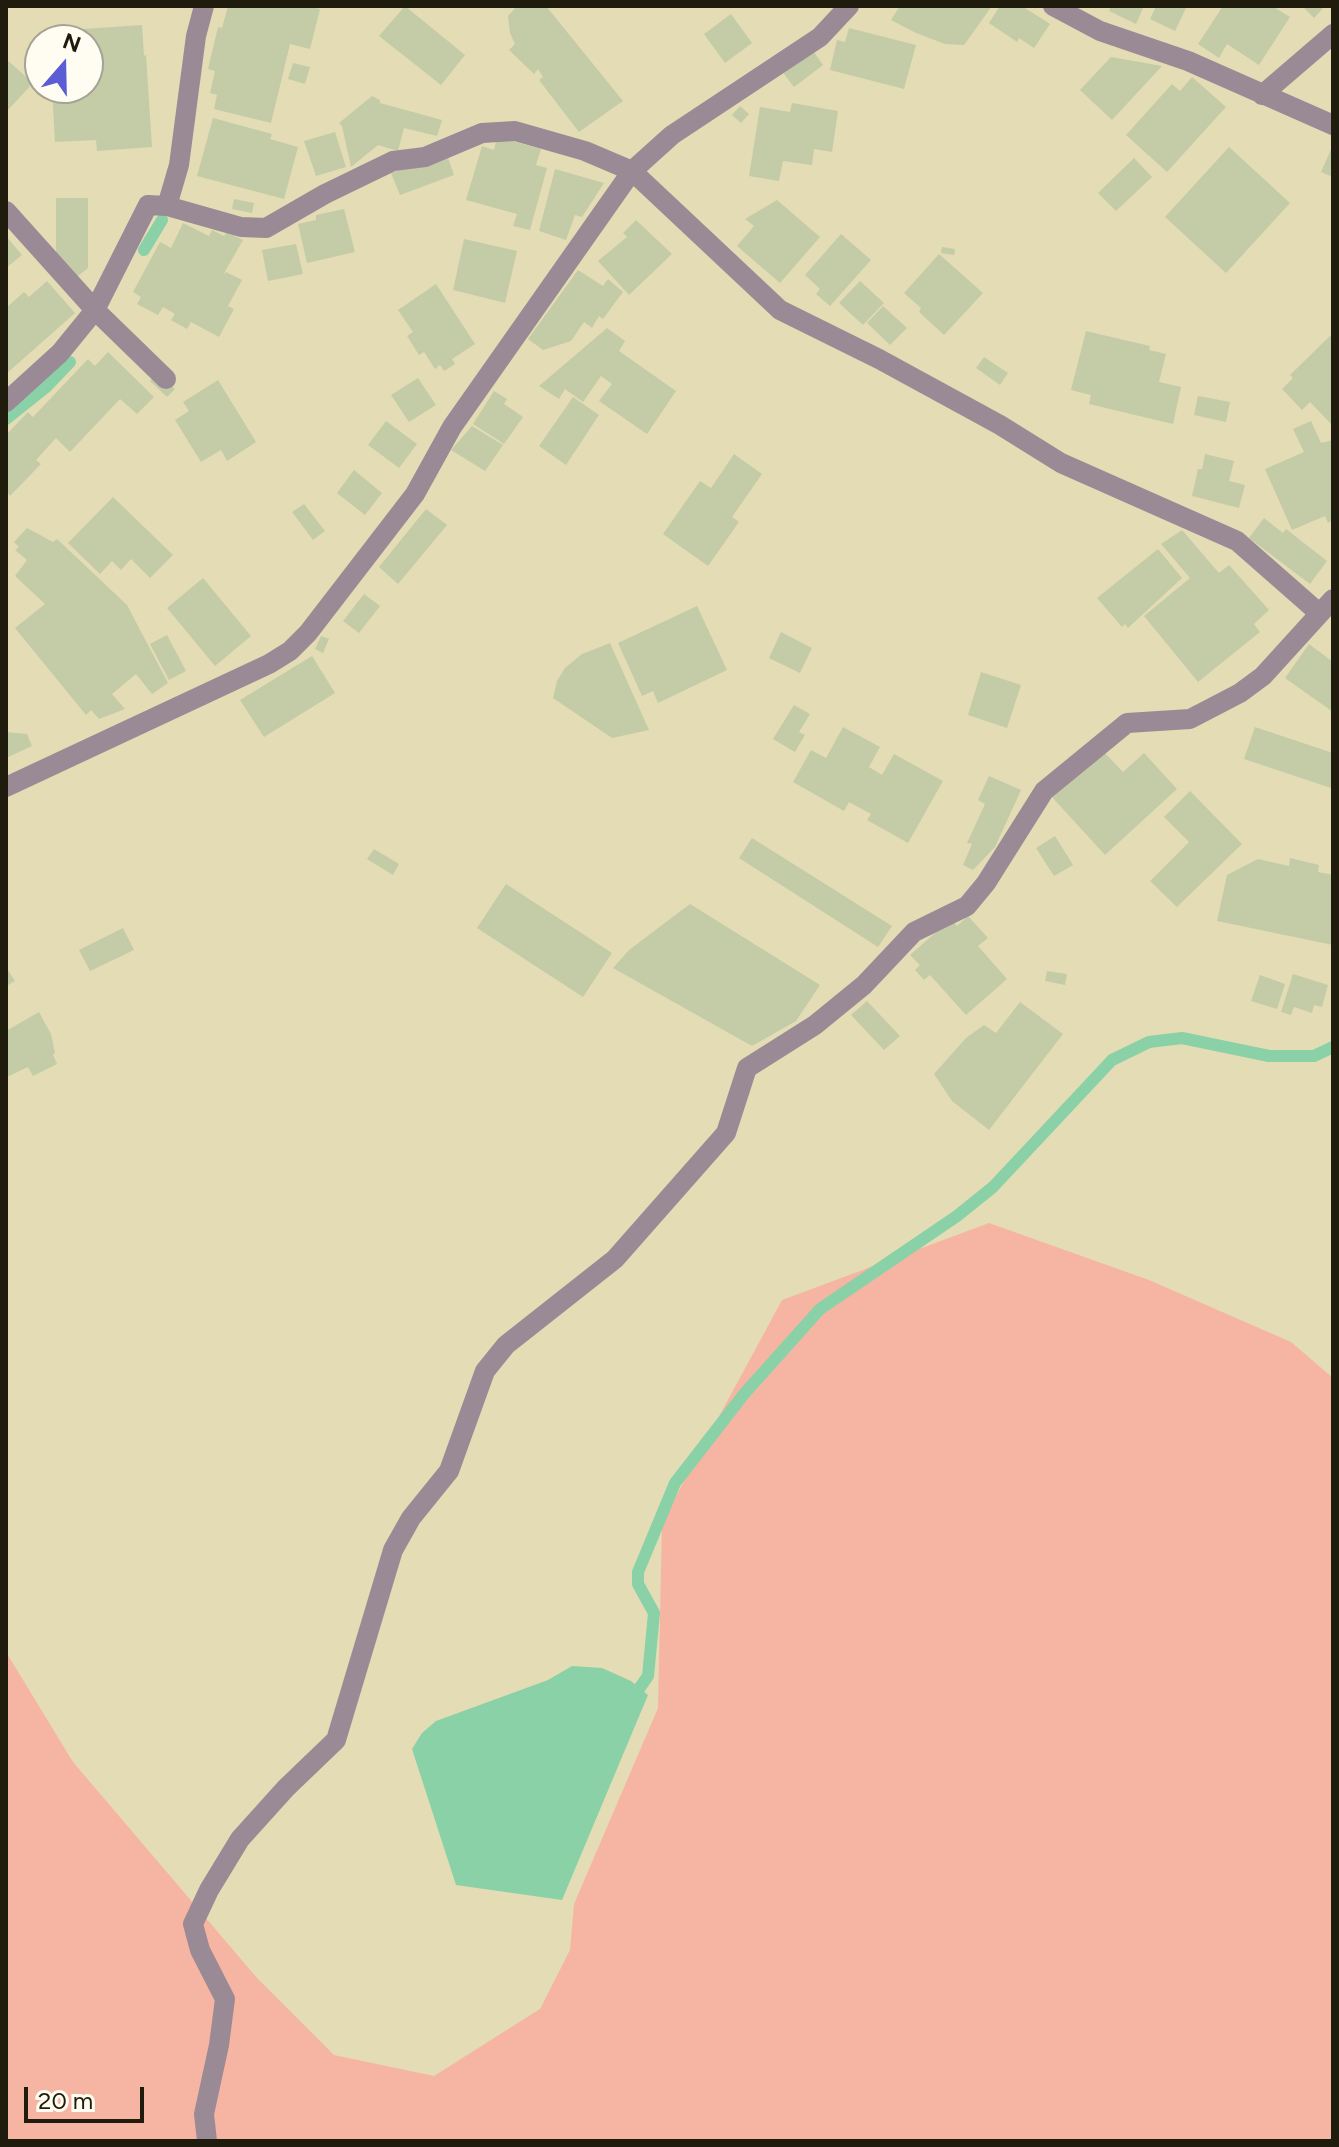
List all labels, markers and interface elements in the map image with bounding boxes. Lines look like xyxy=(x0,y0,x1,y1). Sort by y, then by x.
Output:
north arrow xyxy=(24,24,104,104)
text: N xyxy=(59,27,84,58)
scale bar xyxy=(28,2071,148,2121)
text: 20 m xyxy=(38,2086,93,2115)

